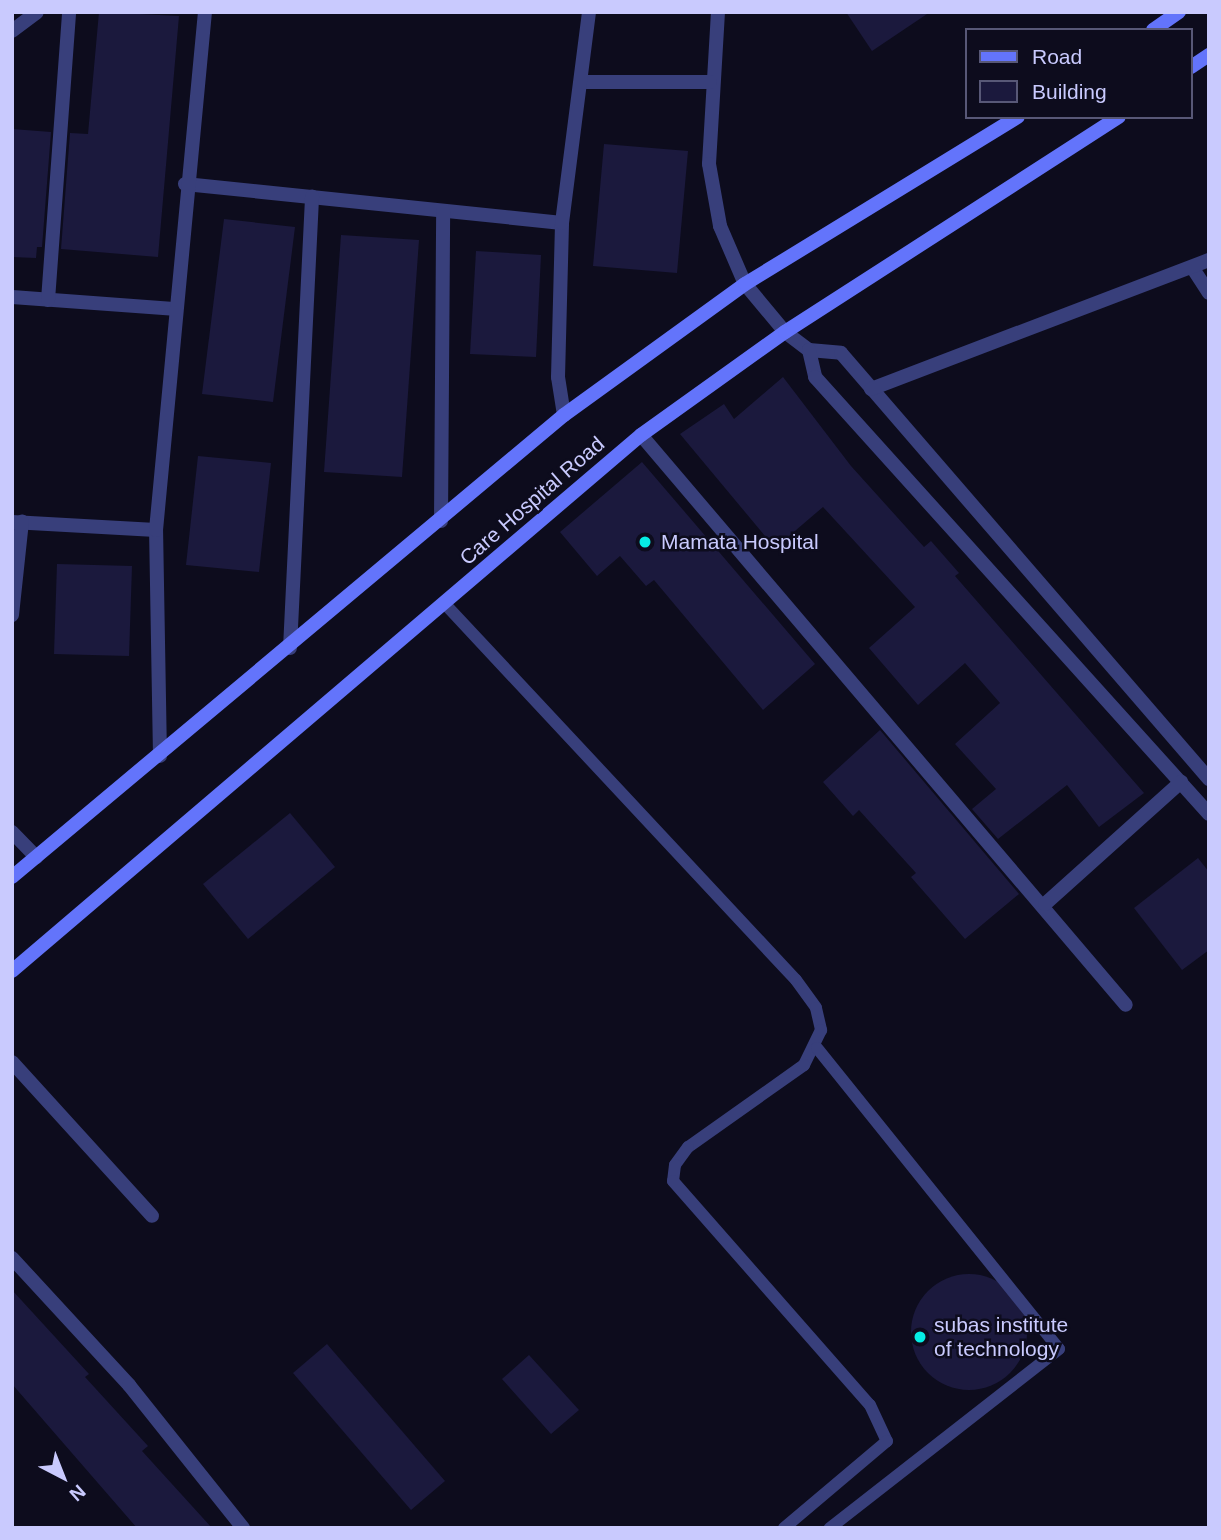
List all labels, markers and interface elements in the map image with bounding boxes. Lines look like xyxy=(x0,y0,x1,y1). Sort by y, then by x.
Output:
legend xyxy=(965,28,1193,119)
text: Road xyxy=(1032,45,1082,68)
text: Building xyxy=(1032,80,1107,103)
street label: Care Hospital Road xyxy=(455,431,609,571)
place label: Mamata Hospital xyxy=(661,529,819,555)
marker: Mamata Hospital xyxy=(635,532,655,552)
place label: subas institute of technology xyxy=(934,1312,1068,1362)
marker: subas institute of technology xyxy=(912,1329,928,1345)
north arrow xyxy=(28,1442,98,1512)
text: N xyxy=(65,1481,90,1505)

